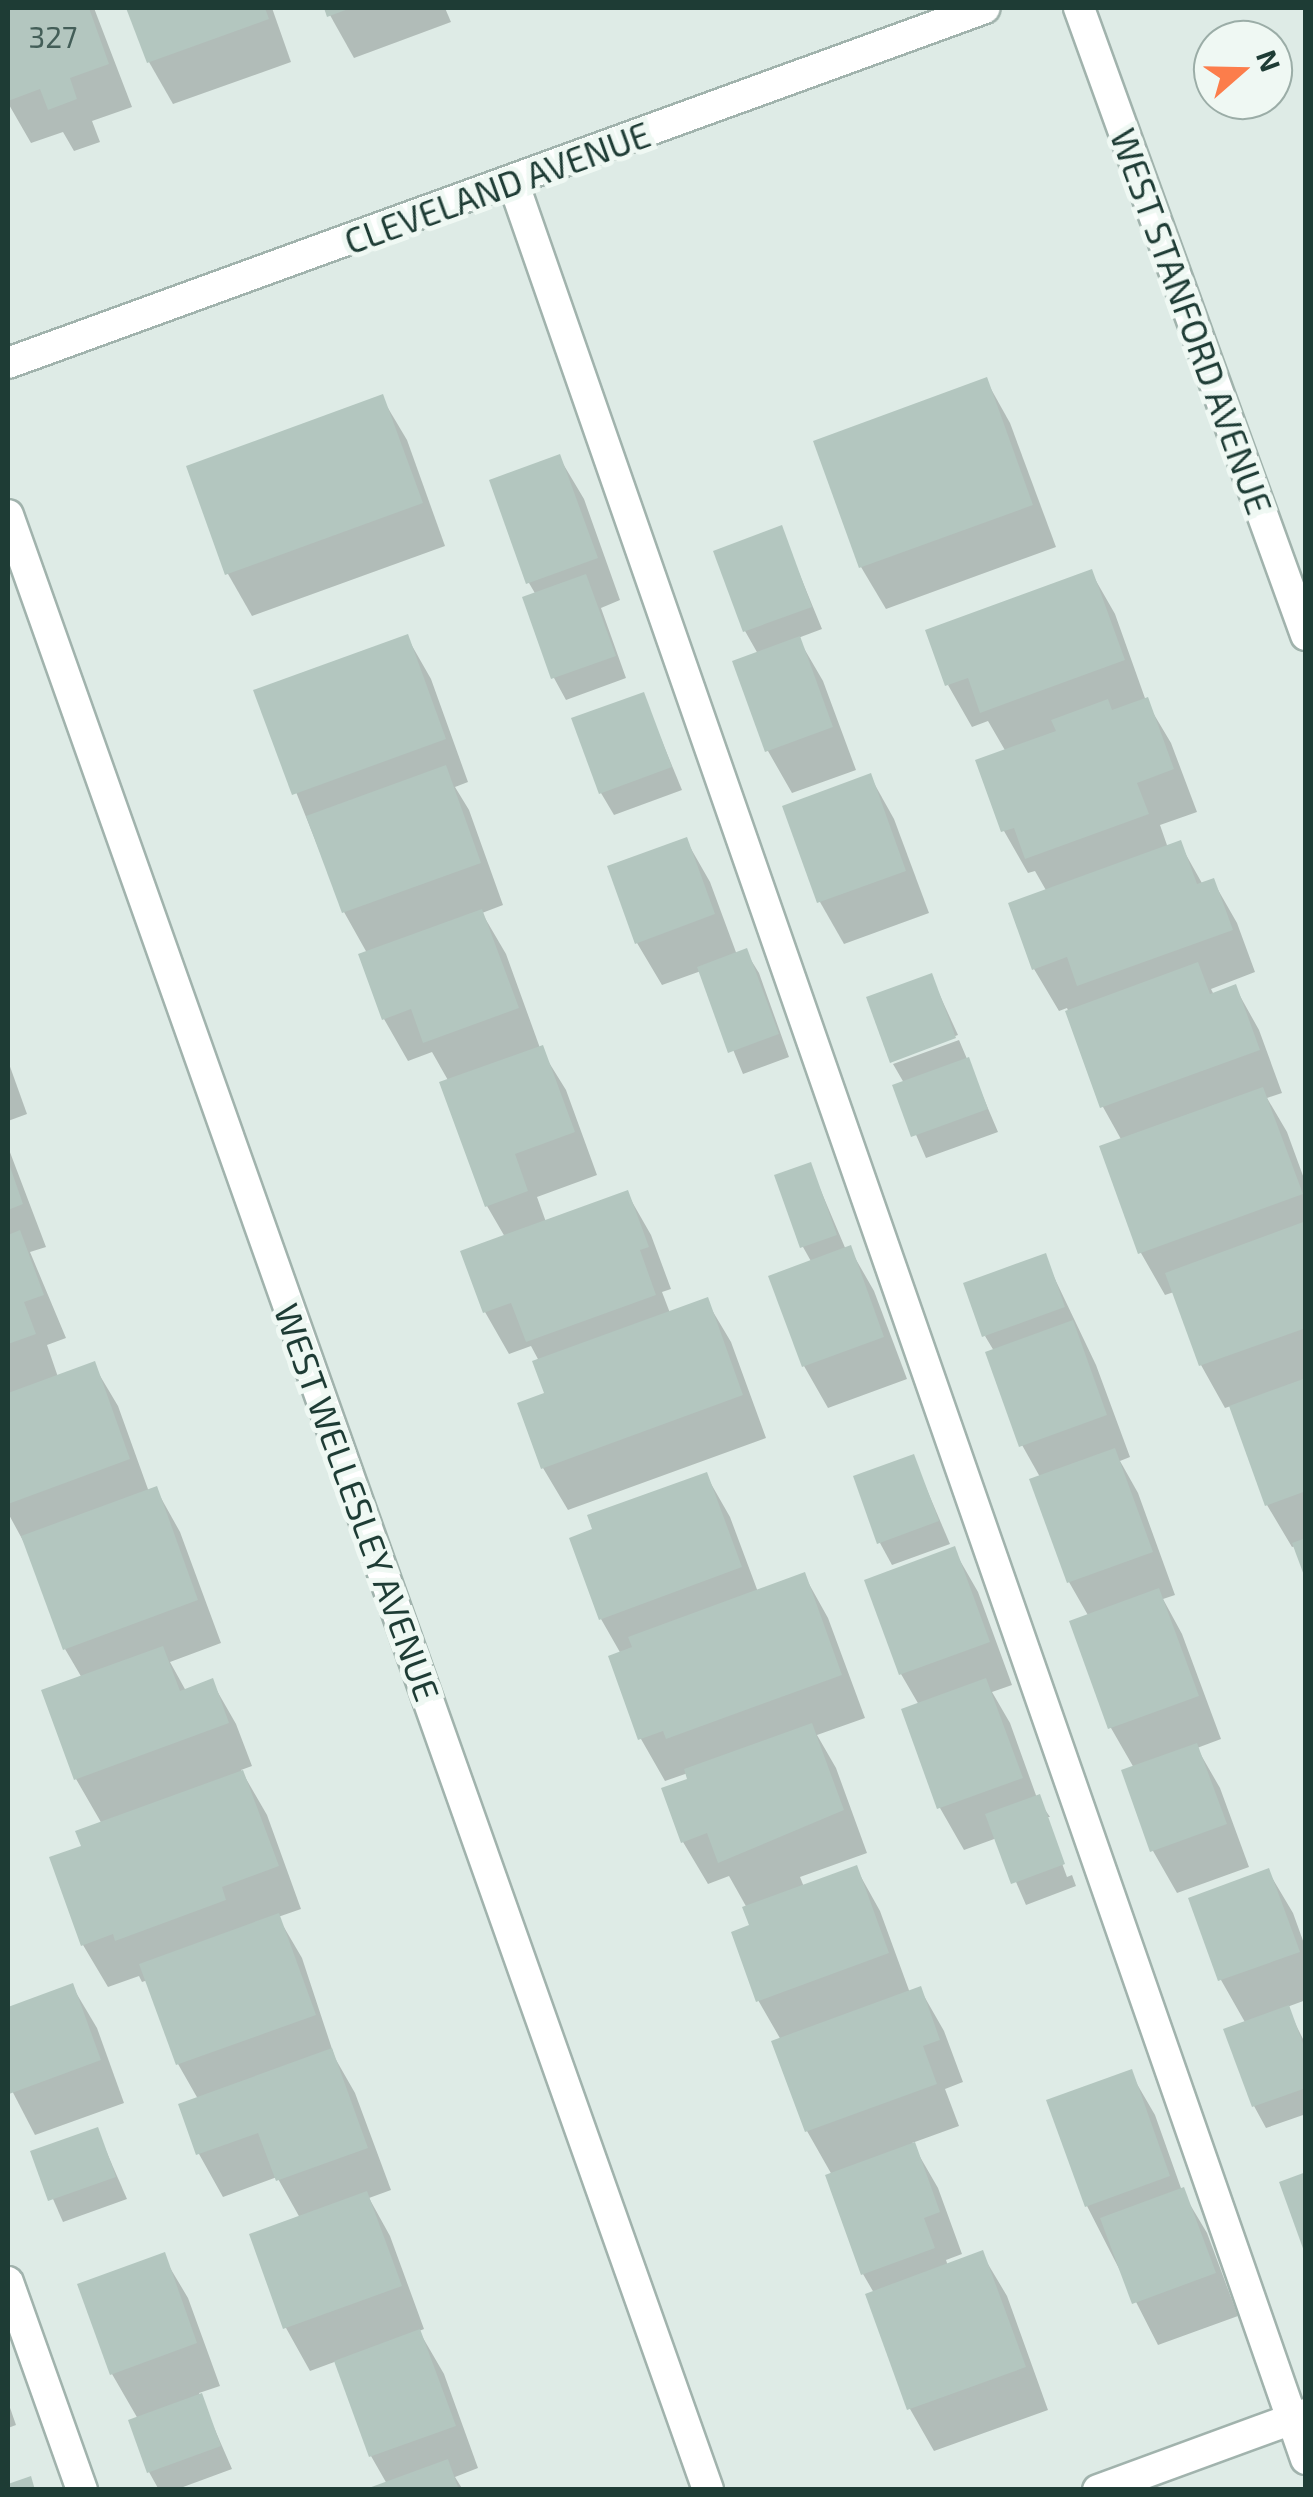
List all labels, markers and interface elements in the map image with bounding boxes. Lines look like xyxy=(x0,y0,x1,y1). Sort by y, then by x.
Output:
house number: 327 xyxy=(29,18,77,54)
north arrow xyxy=(1193,20,1293,120)
text: N xyxy=(1250,45,1289,76)
street label: CLEVELAND AVENUE xyxy=(338,112,656,262)
street label: WEST STANFORD AVENUE xyxy=(1102,122,1282,520)
street label: WEST WELLESLEY AVENUE xyxy=(266,1296,450,1708)

